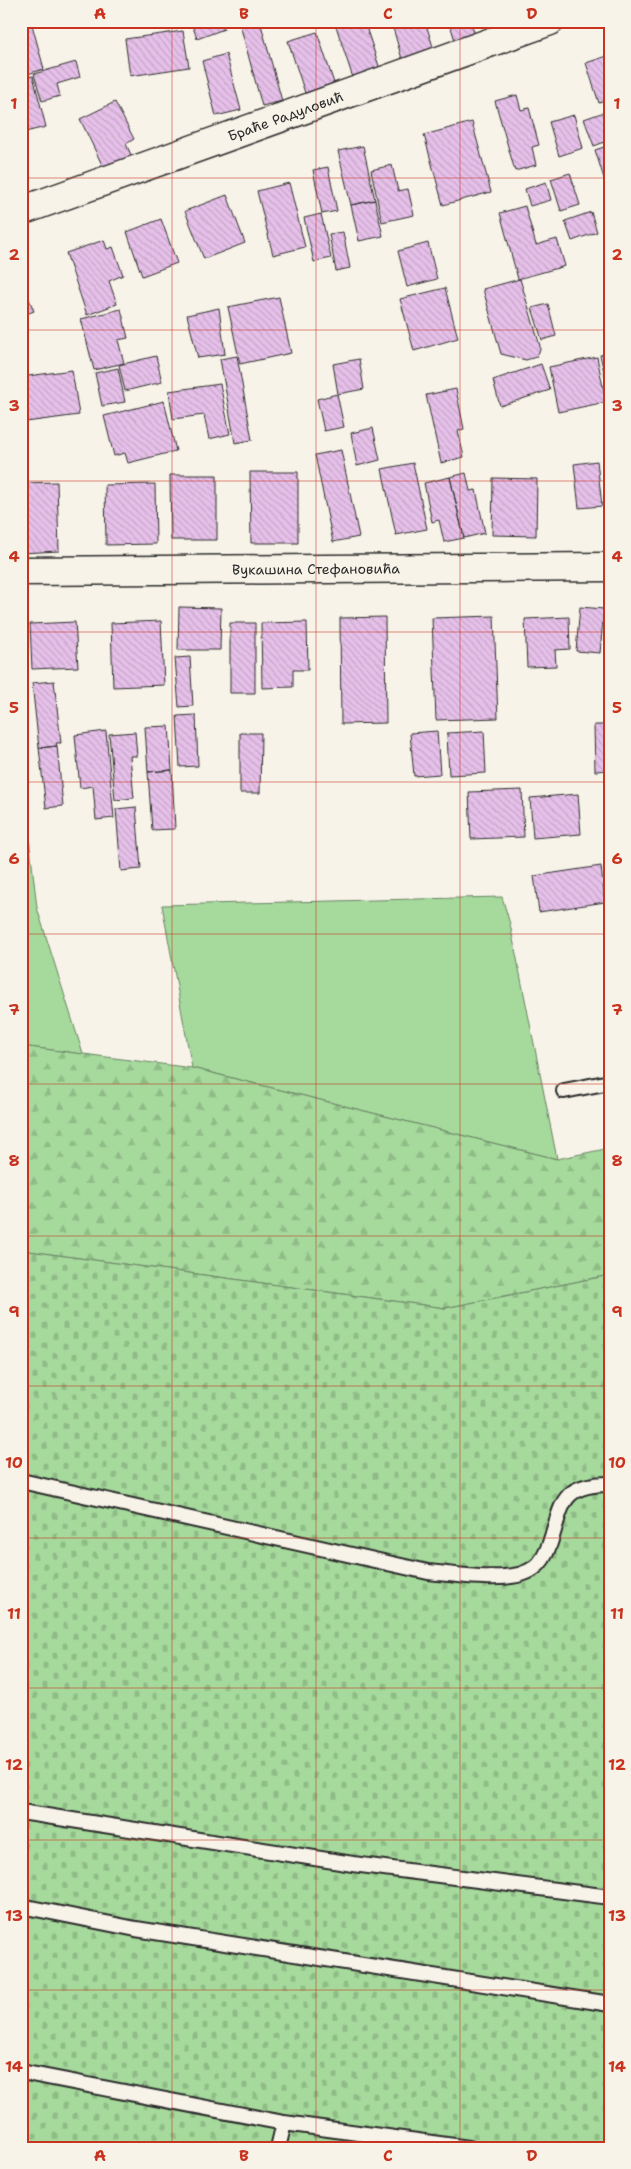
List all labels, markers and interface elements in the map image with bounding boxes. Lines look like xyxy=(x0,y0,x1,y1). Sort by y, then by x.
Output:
text: A xyxy=(94,3,106,24)
text: B xyxy=(239,3,249,24)
text: C xyxy=(383,3,393,24)
text: D xyxy=(526,3,538,24)
street label: Браће Радуловић xyxy=(225,87,346,145)
text: 1 xyxy=(10,93,18,114)
text: 1 xyxy=(613,93,621,114)
text: 2 xyxy=(8,244,20,265)
text: 2 xyxy=(611,244,623,265)
text: 3 xyxy=(8,395,20,416)
text: 3 xyxy=(611,395,623,416)
text: 4 xyxy=(8,546,20,567)
text: 4 xyxy=(611,546,623,567)
street label: Вукашина Стефановића xyxy=(232,559,400,579)
text: 5 xyxy=(9,697,19,718)
text: 5 xyxy=(612,697,622,718)
text: 6 xyxy=(8,848,20,869)
text: 6 xyxy=(611,848,623,869)
text: 7 xyxy=(8,999,20,1020)
text: 7 xyxy=(611,999,623,1020)
text: 8 xyxy=(8,1150,20,1171)
text: 8 xyxy=(611,1150,623,1171)
text: 9 xyxy=(8,1301,20,1322)
text: 9 xyxy=(611,1301,623,1322)
text: 10 xyxy=(5,1452,23,1473)
text: 10 xyxy=(608,1452,626,1473)
text: 11 xyxy=(7,1603,21,1624)
text: 11 xyxy=(610,1603,624,1624)
text: 12 xyxy=(5,1754,23,1775)
text: 12 xyxy=(608,1754,626,1775)
text: 13 xyxy=(5,1905,23,1926)
text: 13 xyxy=(608,1905,626,1926)
text: 14 xyxy=(5,2056,23,2077)
text: 14 xyxy=(608,2056,626,2077)
text: A xyxy=(94,2145,106,2166)
text: B xyxy=(239,2145,249,2166)
text: C xyxy=(383,2145,393,2166)
text: D xyxy=(526,2145,538,2166)

